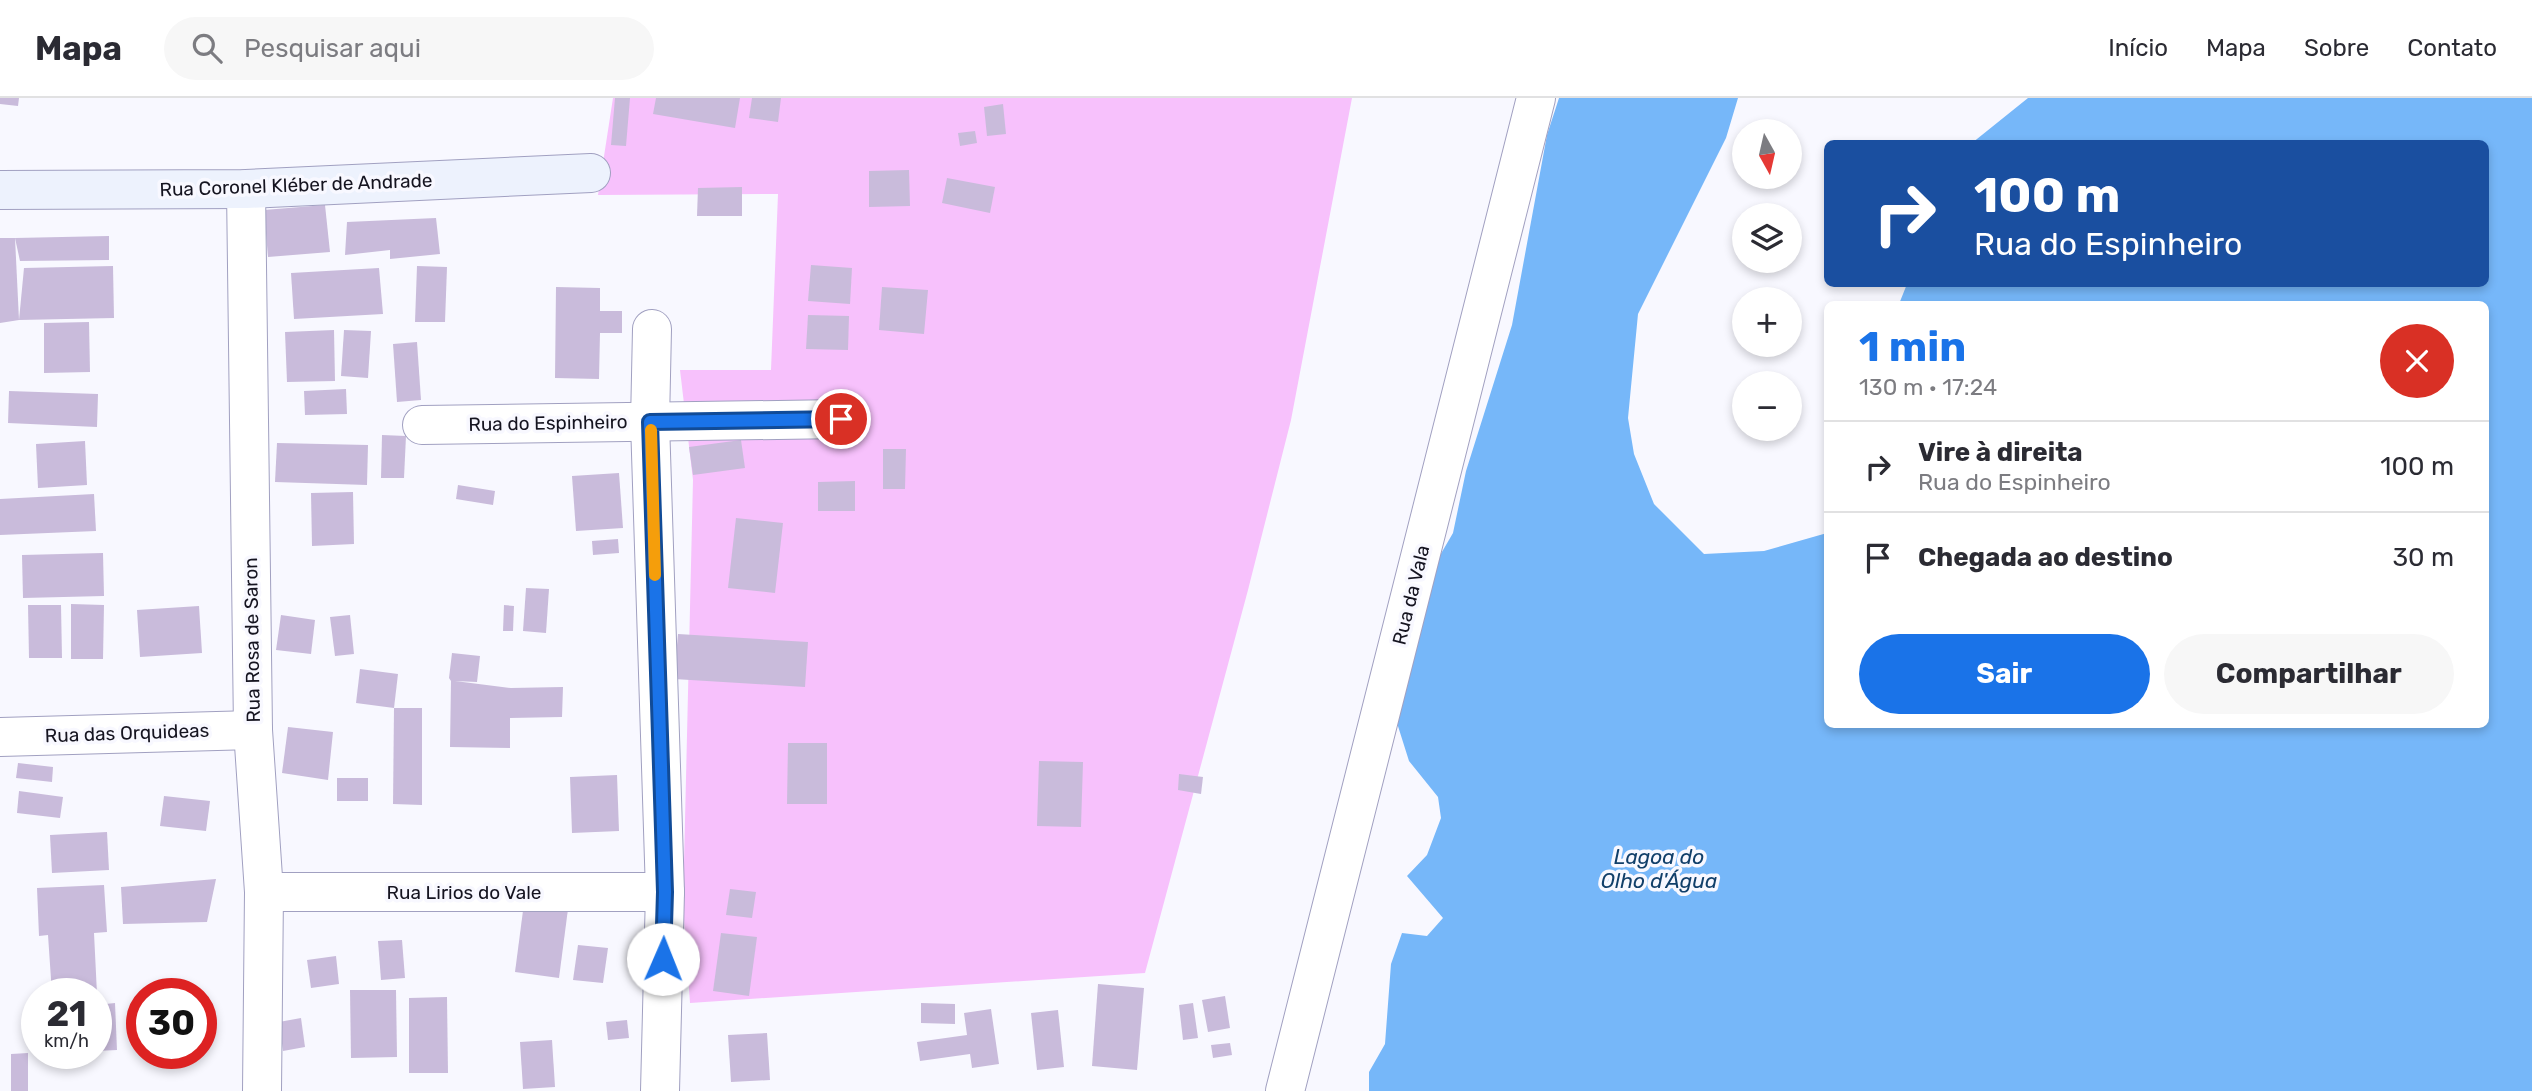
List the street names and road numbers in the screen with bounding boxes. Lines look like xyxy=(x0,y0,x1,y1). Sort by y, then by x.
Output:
street label: Rua Coronel Kléber de Andrade xyxy=(159,169,433,201)
street label: Rua do Espinheiro xyxy=(468,410,628,436)
street label: Rua da Vala xyxy=(1388,543,1434,647)
street label: Rua Rosa de Saron xyxy=(239,557,265,723)
street label: Rua das Orquideas xyxy=(44,719,210,747)
street label: Rua Lirios do Vale xyxy=(387,881,541,904)

